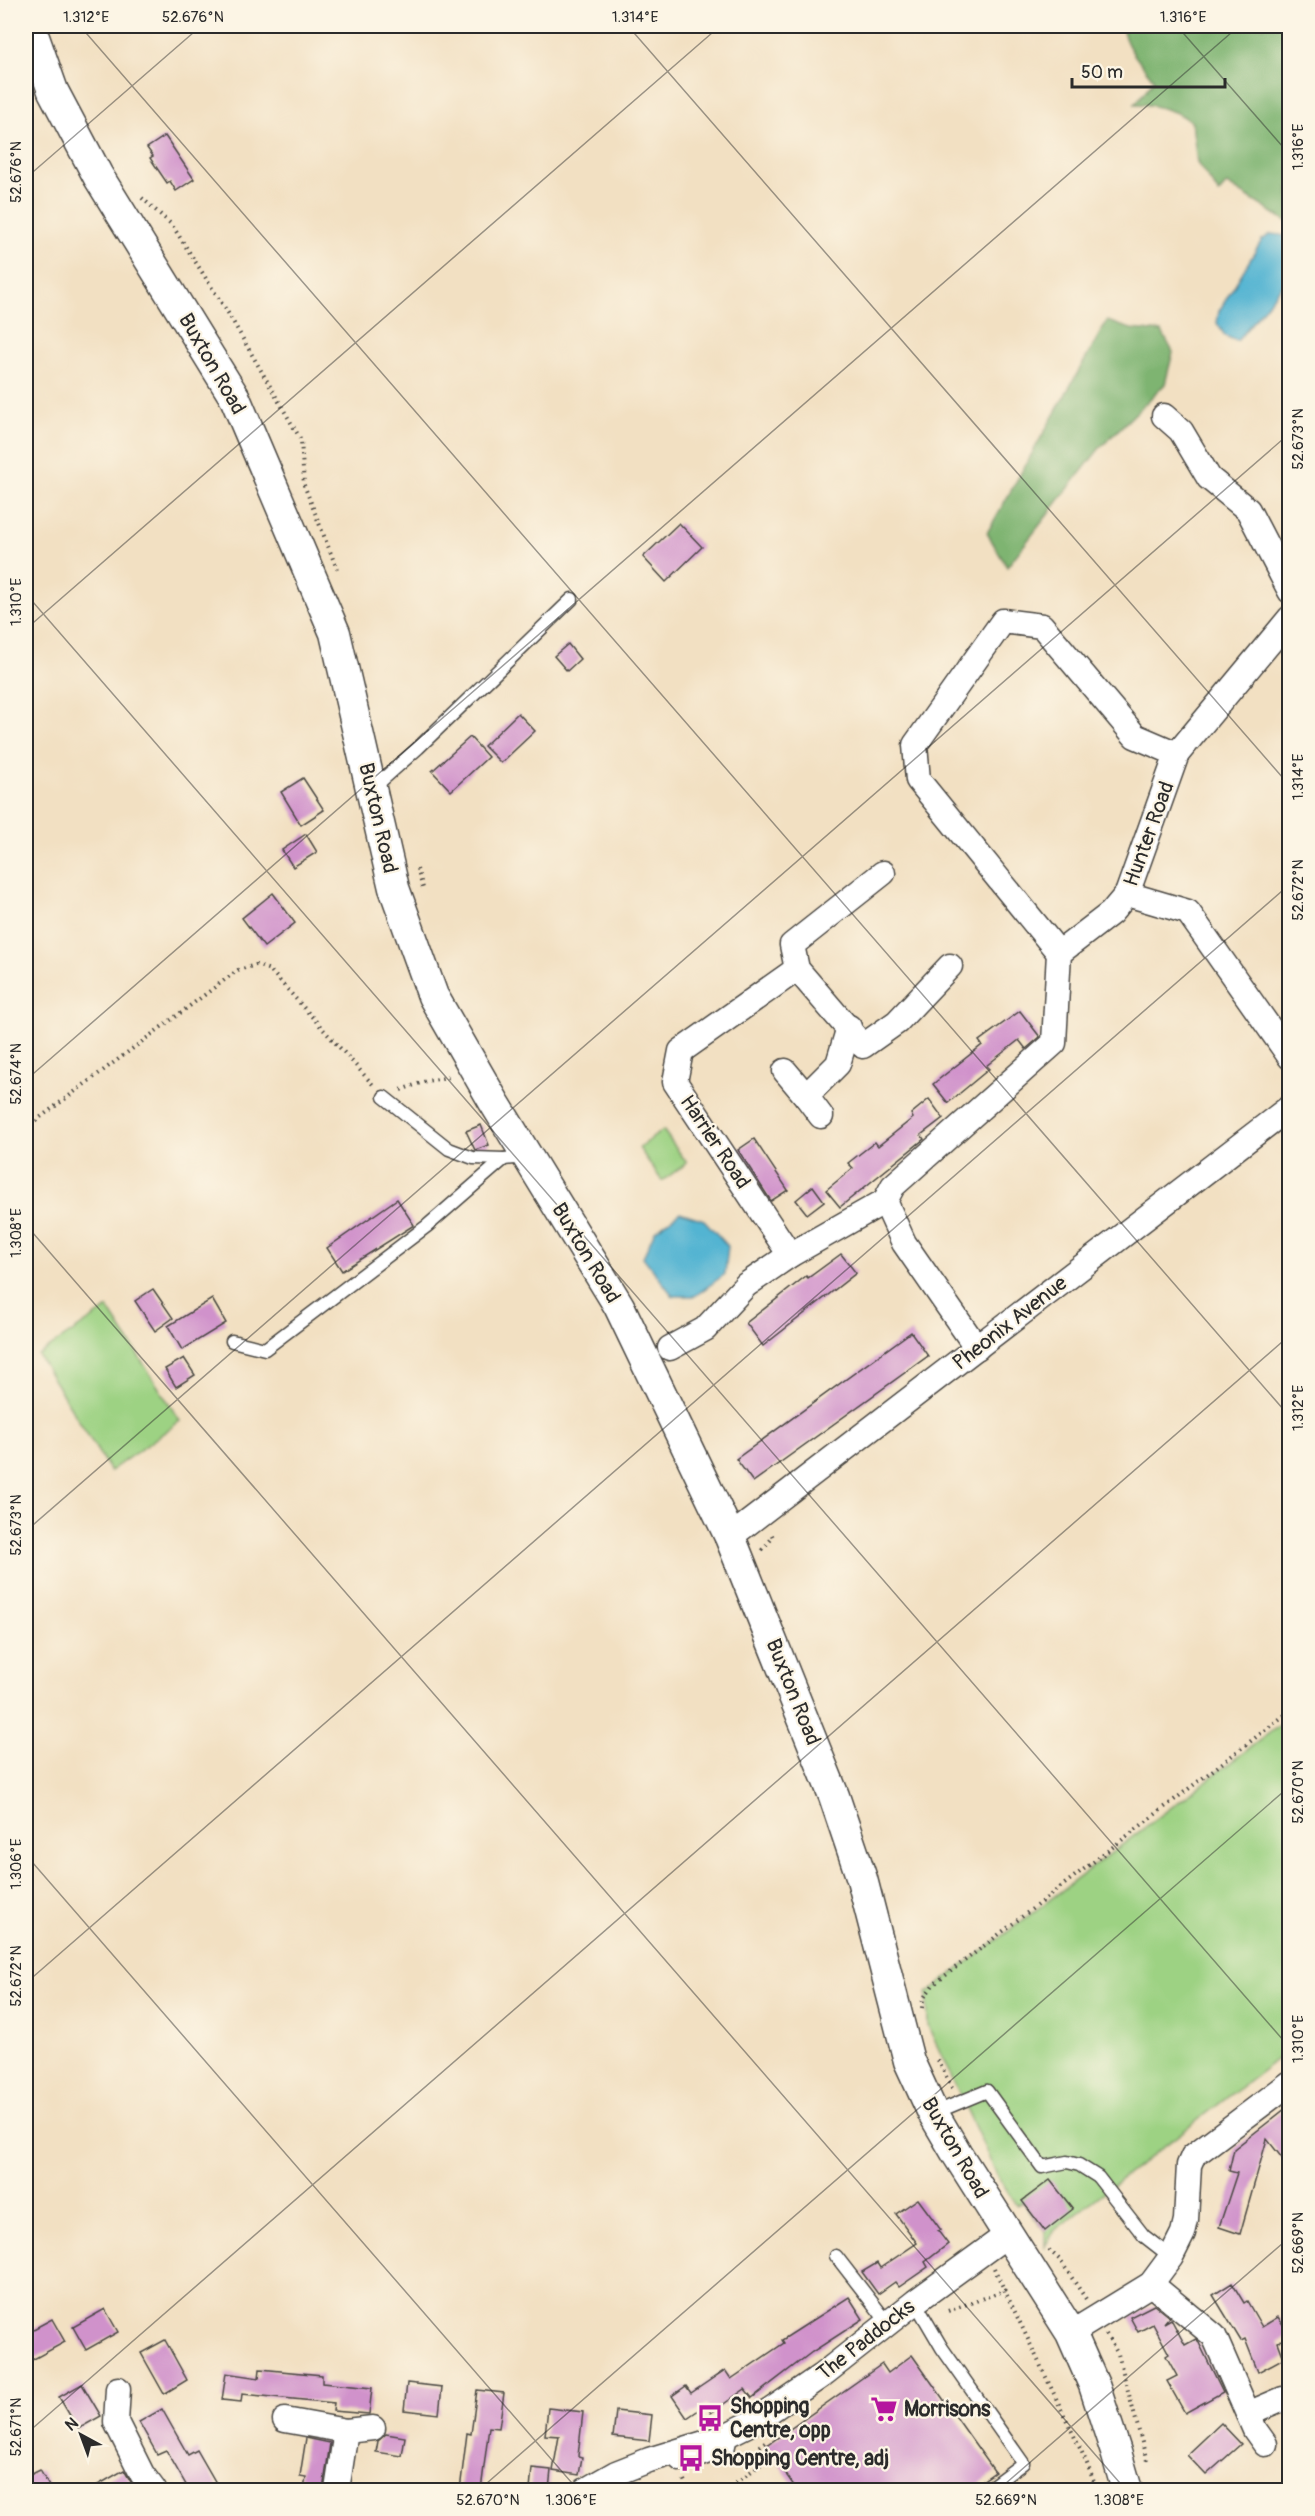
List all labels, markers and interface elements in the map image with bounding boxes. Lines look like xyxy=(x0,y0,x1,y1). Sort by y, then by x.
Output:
text: 1.312°E xyxy=(63,8,109,27)
text: 52.676°N xyxy=(162,8,224,27)
text: 1.314°E xyxy=(612,8,658,27)
text: 1.316°E xyxy=(1160,8,1206,27)
scale bar xyxy=(1072,51,1225,89)
text: 50 m xyxy=(1081,61,1123,84)
text: 1.316°E xyxy=(1289,124,1308,170)
text: 52.676°N xyxy=(7,141,26,203)
street label: Buxton Road xyxy=(172,309,252,419)
text: 52.673°N xyxy=(1289,408,1308,470)
text: 1.310°E xyxy=(7,578,26,626)
text: 1.314°E xyxy=(1289,754,1308,800)
street label: Buxton Road xyxy=(352,760,404,876)
street label: Hunter Road xyxy=(1118,778,1180,890)
text: 52.672°N xyxy=(1289,859,1308,921)
text: 52.674°N xyxy=(7,1043,26,1105)
street label: Harrier Road xyxy=(674,1090,756,1194)
street label: Buxton Road xyxy=(545,1198,627,1308)
text: 1.308°E xyxy=(7,1208,26,1258)
street label: Pheonix Avenue xyxy=(947,1269,1073,1376)
text: 1.312°E xyxy=(1289,1385,1308,1431)
text: 52.673°N xyxy=(7,1494,26,1556)
street label: Buxton Road xyxy=(759,1635,827,1749)
text: 52.670°N xyxy=(1289,1760,1308,1824)
text: 1.306°E xyxy=(7,1838,26,1889)
text: 52.672°N xyxy=(7,1945,26,2007)
text: 1.310°E xyxy=(1289,2015,1308,2063)
street label: Buxton Road xyxy=(915,2093,995,2203)
text: 52.669°N xyxy=(1289,2212,1308,2274)
street label: The Paddocks xyxy=(812,2293,921,2387)
place label: Shopping Centre, opp xyxy=(730,2393,831,2444)
supermarket icon: Morrisons xyxy=(869,2394,899,2424)
place label: Morrisons xyxy=(904,2396,991,2423)
text: 52.671°N xyxy=(7,2398,26,2456)
bus stop icon: Shopping Centre, opp xyxy=(695,2403,725,2433)
north arrow xyxy=(51,2405,111,2465)
text: N xyxy=(61,2413,83,2436)
bus stop icon: Shopping Centre, adj xyxy=(676,2443,706,2473)
place label: Shopping Centre, adj xyxy=(711,2445,889,2472)
text: 52.670°N xyxy=(456,2491,520,2510)
text: 1.306°E xyxy=(546,2491,597,2510)
text: 52.669°N xyxy=(975,2491,1037,2510)
text: 1.308°E xyxy=(1094,2491,1144,2510)

